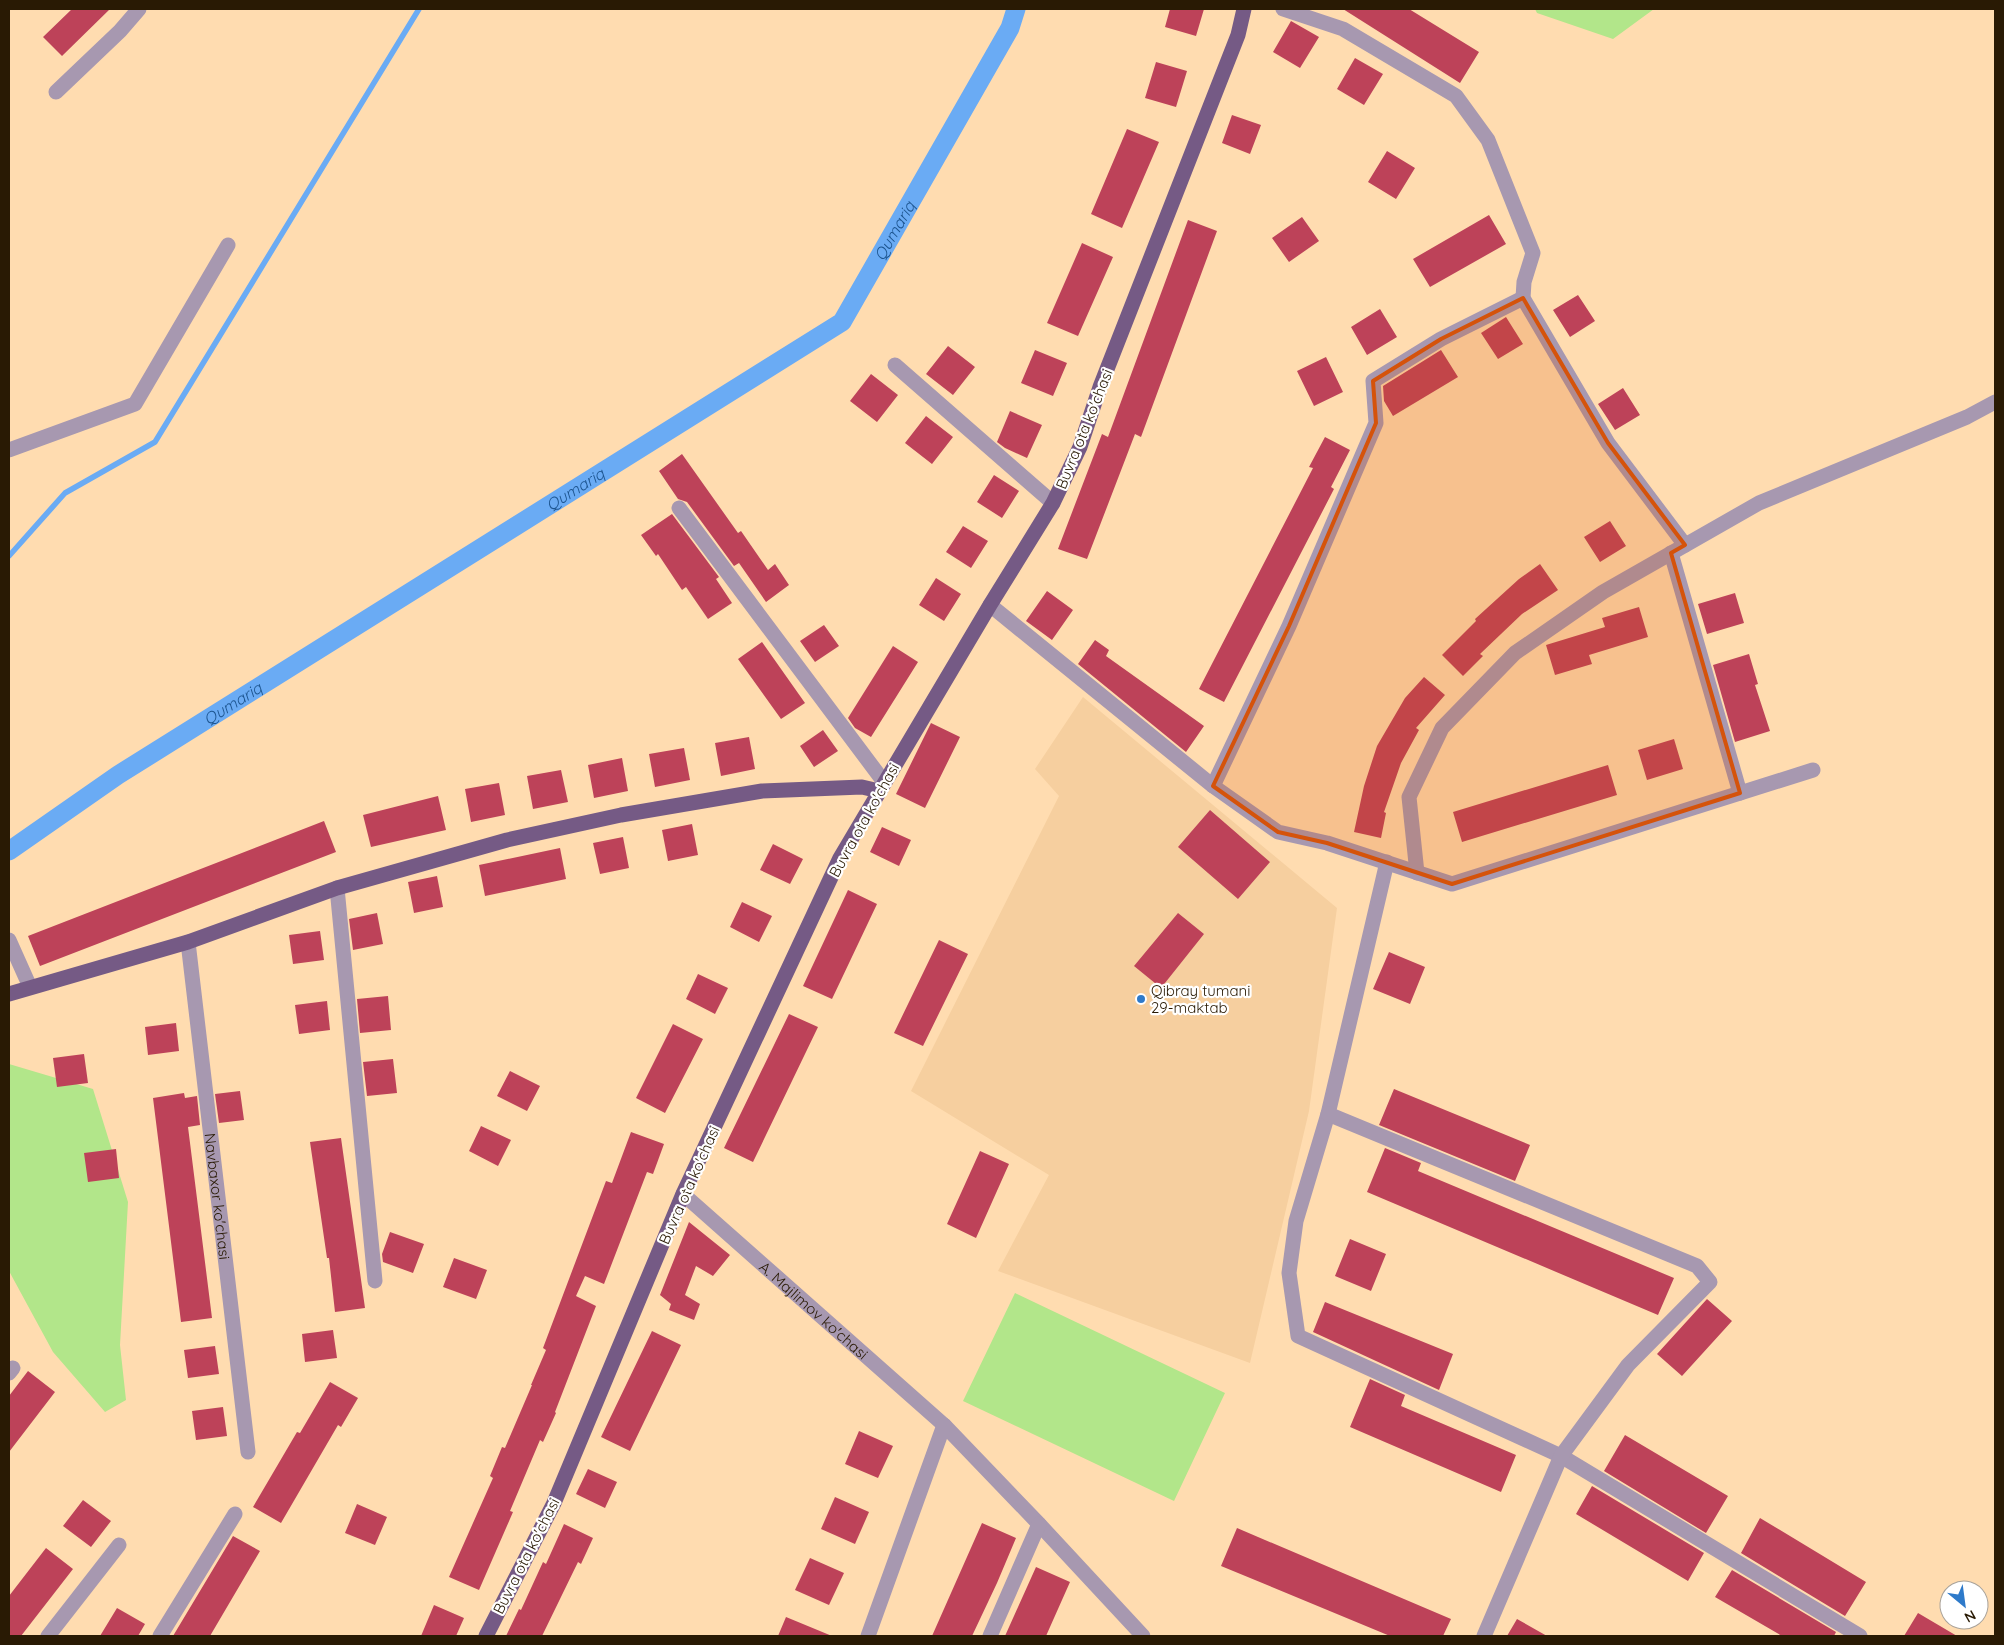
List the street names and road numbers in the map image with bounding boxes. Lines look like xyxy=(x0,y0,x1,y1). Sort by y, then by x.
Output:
street label: Buvra ota ko'chasi xyxy=(1051,366,1117,492)
street label: Buvra ota ko'chasi xyxy=(825,760,903,880)
street label: Buvra ota ko'chasi xyxy=(654,1123,724,1247)
street label: Navbaxor ko'chasi xyxy=(201,1132,235,1261)
street label: A. Majlimov ko'chasi xyxy=(756,1257,872,1363)
street label: Buvra ota ko'chasi xyxy=(489,1495,563,1617)

